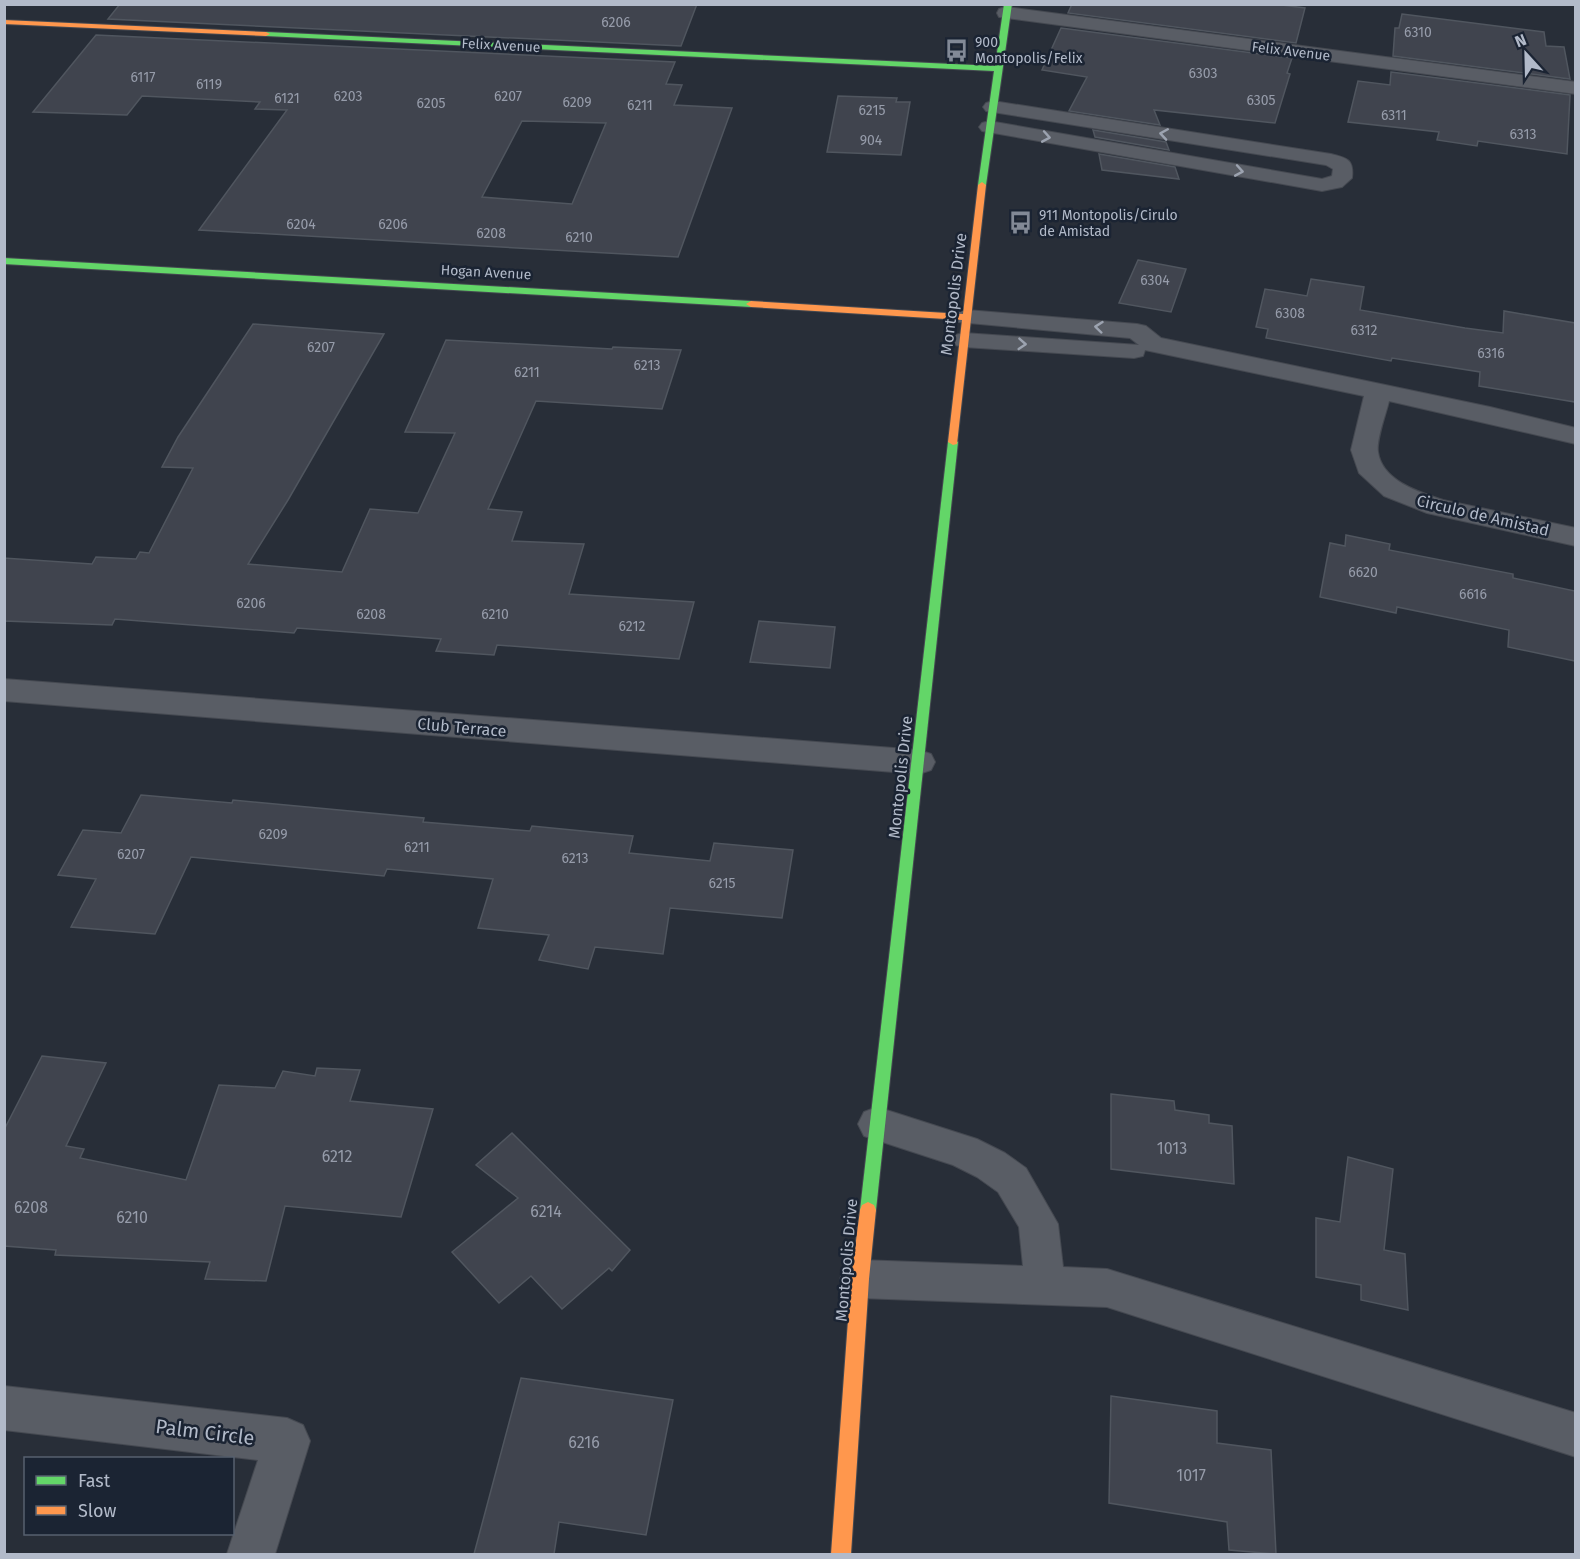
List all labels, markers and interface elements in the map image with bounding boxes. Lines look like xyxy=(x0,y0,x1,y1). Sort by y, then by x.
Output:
house number: 6206 xyxy=(601,14,631,31)
house number: 6310 xyxy=(1404,24,1432,41)
north arrow xyxy=(1496,24,1556,84)
text: N xyxy=(1512,30,1529,51)
place label: 900 Montopolis/Felix xyxy=(975,34,1083,67)
street label: Felix Avenue xyxy=(461,35,541,56)
bus stop icon: 900 Montopolis/Felix xyxy=(944,37,970,63)
street label: Felix Avenue xyxy=(1251,38,1331,65)
house number: 6303 xyxy=(1189,65,1217,82)
house number: 6117 xyxy=(131,69,155,86)
house number: 6119 xyxy=(196,76,222,93)
house number: 6203 xyxy=(334,88,362,105)
house number: 6207 xyxy=(494,88,522,105)
house number: 6121 xyxy=(274,90,300,107)
house number: 6305 xyxy=(1246,92,1276,109)
house number: 6209 xyxy=(562,94,592,111)
house number: 6205 xyxy=(416,95,446,112)
house number: 6211 xyxy=(627,97,653,114)
house number: 6215 xyxy=(859,102,885,119)
house number: 6311 xyxy=(1381,107,1407,124)
house number: 6313 xyxy=(1509,126,1537,143)
one-way arrow xyxy=(1160,128,1169,140)
one-way arrow xyxy=(1042,131,1051,143)
house number: 904 xyxy=(860,132,883,149)
one-way arrow xyxy=(1234,164,1243,176)
place label: 911 Montopolis/Cirulo de Amistad xyxy=(1039,207,1178,240)
bus stop icon: 911 Montopolis/Cirulo de Amistad xyxy=(1008,210,1034,236)
house number: 6204 xyxy=(286,216,316,233)
house number: 6206 xyxy=(378,216,408,233)
house number: 6208 xyxy=(476,225,506,242)
house number: 6210 xyxy=(565,229,593,246)
street label: Montopolis Drive xyxy=(937,232,970,356)
street label: Hogan Avenue xyxy=(440,262,532,283)
house number: 6304 xyxy=(1140,272,1170,289)
house number: 6308 xyxy=(1275,305,1305,322)
one-way arrow xyxy=(1095,321,1104,334)
house number: 6312 xyxy=(1351,322,1378,339)
one-way arrow xyxy=(1018,338,1027,351)
house number: 6207 xyxy=(307,339,335,356)
house number: 6316 xyxy=(1477,345,1505,362)
house number: 6213 xyxy=(634,357,660,374)
house number: 6211 xyxy=(514,364,540,381)
street label: Circulo de Amistad xyxy=(1415,491,1551,540)
house number: 6620 xyxy=(1348,564,1378,581)
house number: 6616 xyxy=(1459,586,1487,603)
house number: 6206 xyxy=(236,595,266,612)
house number: 6208 xyxy=(356,606,386,623)
house number: 6210 xyxy=(481,606,509,623)
house number: 6212 xyxy=(619,618,645,635)
street label: Club Terrace xyxy=(417,714,507,741)
street label: Montopolis Drive xyxy=(885,715,916,839)
house number: 6209 xyxy=(258,826,288,843)
house number: 6211 xyxy=(404,839,430,856)
house number: 6207 xyxy=(117,846,145,863)
house number: 6213 xyxy=(562,850,588,867)
house number: 6215 xyxy=(709,875,735,892)
house number: 1013 xyxy=(1157,1139,1187,1158)
house number: 6212 xyxy=(322,1147,352,1166)
house number: 6208 xyxy=(14,1198,48,1217)
street label: Montopolis Drive xyxy=(832,1198,861,1322)
house number: 6214 xyxy=(530,1202,562,1221)
house number: 6210 xyxy=(116,1208,148,1227)
street label: Palm Circle xyxy=(154,1414,256,1450)
house number: 6216 xyxy=(568,1433,600,1452)
legend xyxy=(24,1457,234,1535)
house number: 1017 xyxy=(1176,1466,1206,1485)
text: Fast xyxy=(78,1470,111,1492)
text: Slow xyxy=(78,1500,117,1522)

